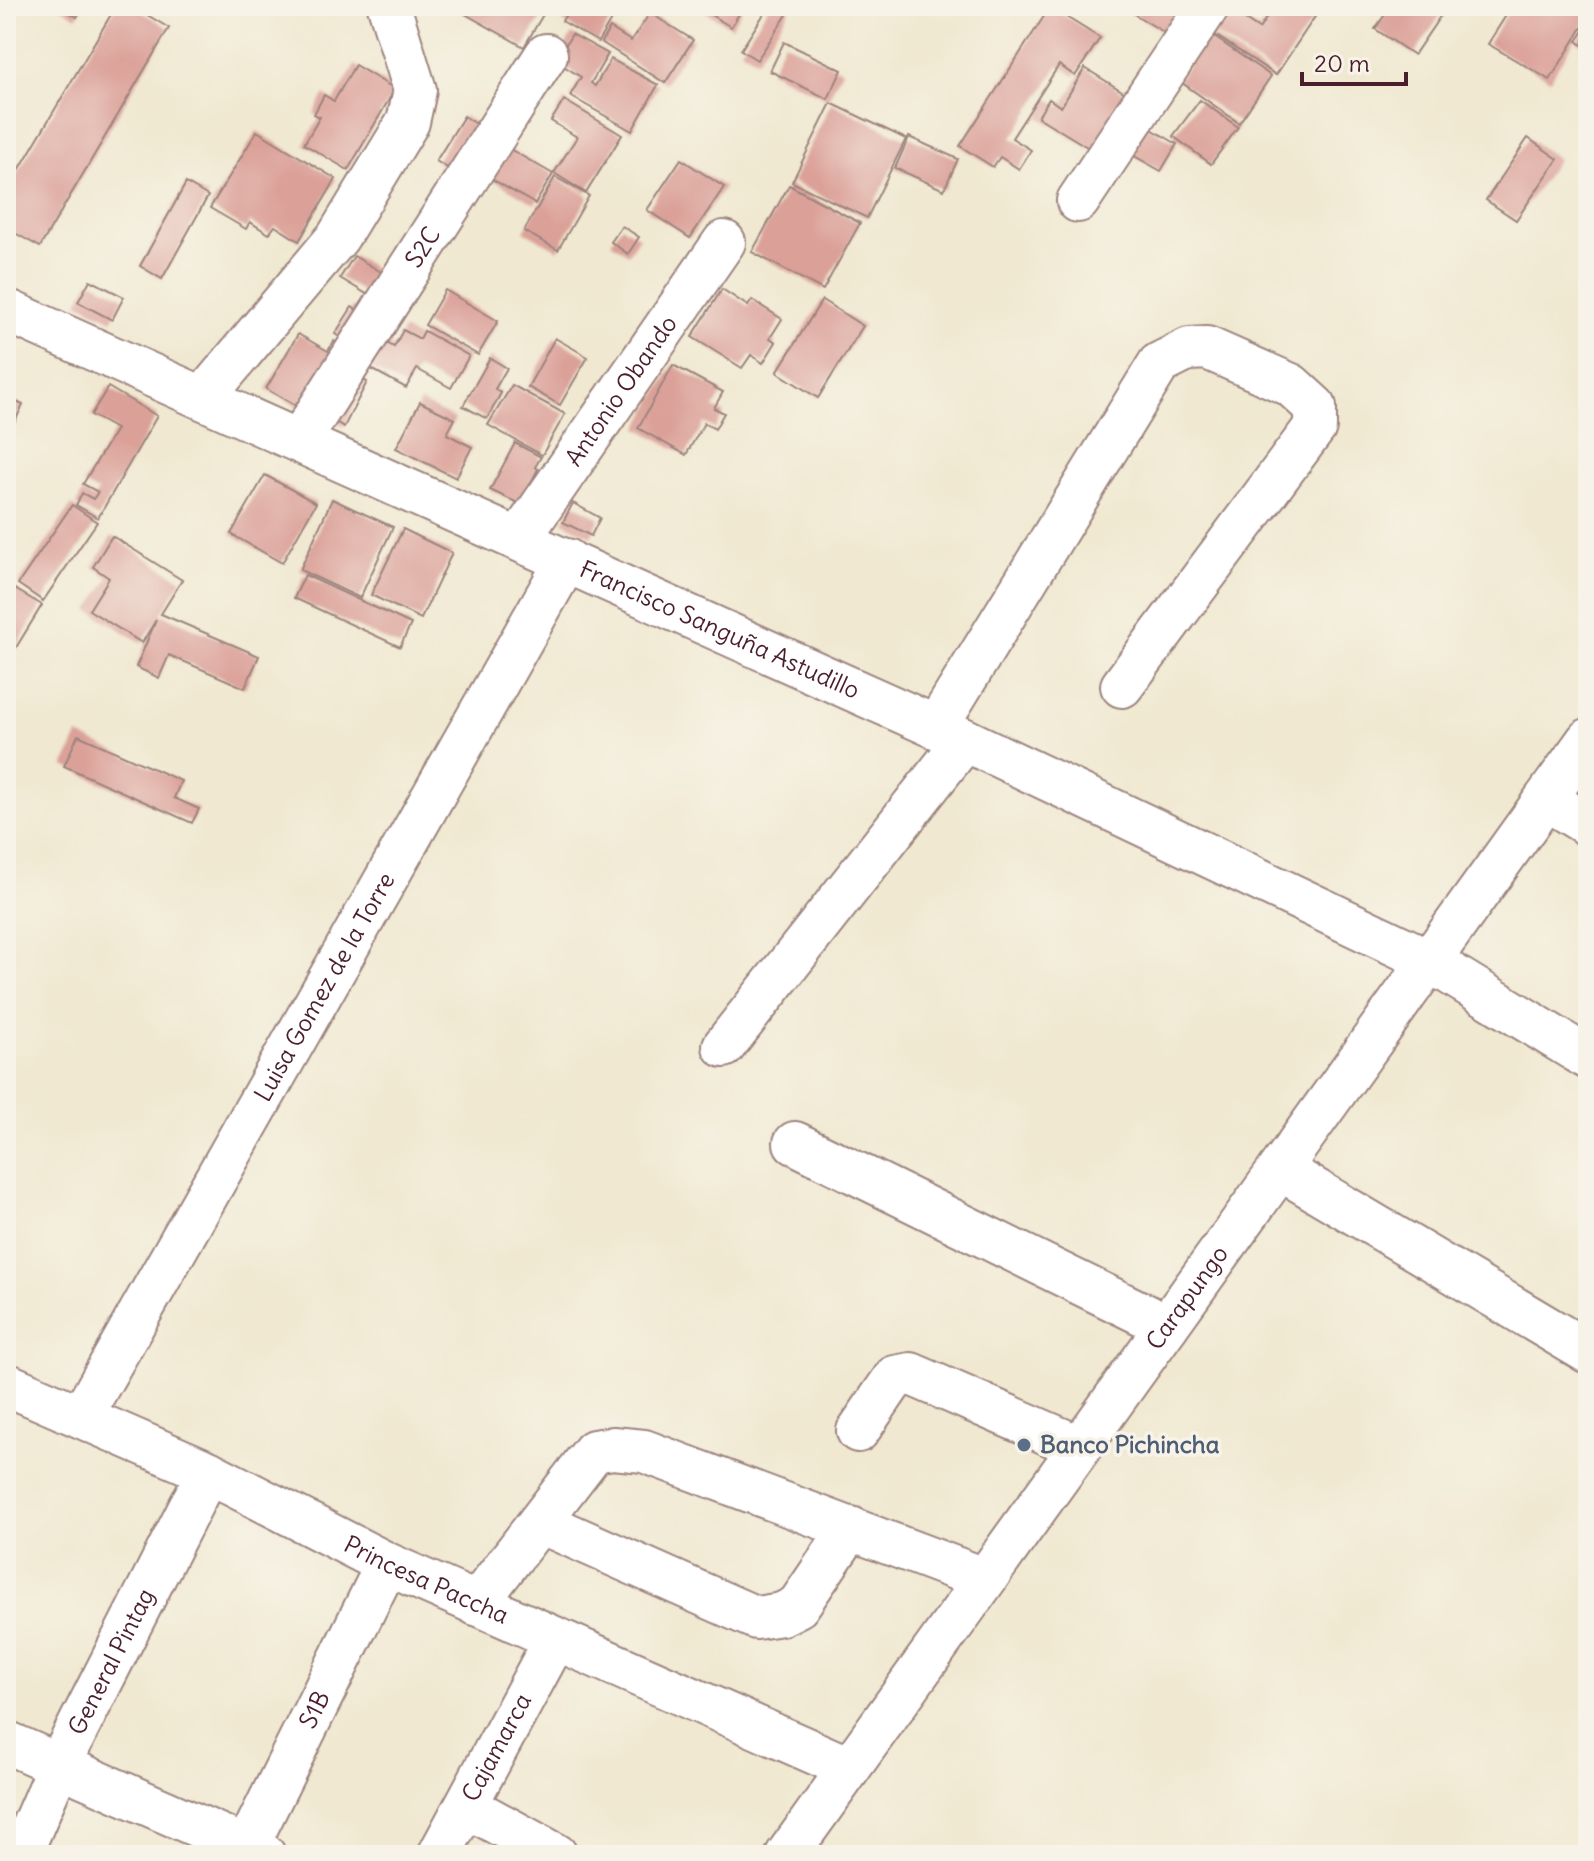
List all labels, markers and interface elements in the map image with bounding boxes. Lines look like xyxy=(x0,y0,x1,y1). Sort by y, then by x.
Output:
scale bar xyxy=(1302,36,1406,86)
text: 20 m xyxy=(1314,48,1370,78)
street label: S2C xyxy=(398,221,446,273)
street label: Antonio Obando xyxy=(558,309,683,471)
street label: Francisco Sanguña Astudillo xyxy=(575,553,865,705)
street label: Luisa Gomez de la Torre xyxy=(247,867,401,1106)
street label: Carapungo xyxy=(1139,1239,1234,1355)
place label: Banco Pichincha xyxy=(1040,1429,1220,1459)
marker: Banco Pichincha xyxy=(1015,1436,1033,1454)
street label: Princesa Paccha xyxy=(339,1528,514,1630)
street label: General Pintag xyxy=(61,1583,160,1739)
street label: S1B xyxy=(292,1686,336,1733)
street label: Cajamarca xyxy=(455,1688,537,1806)

